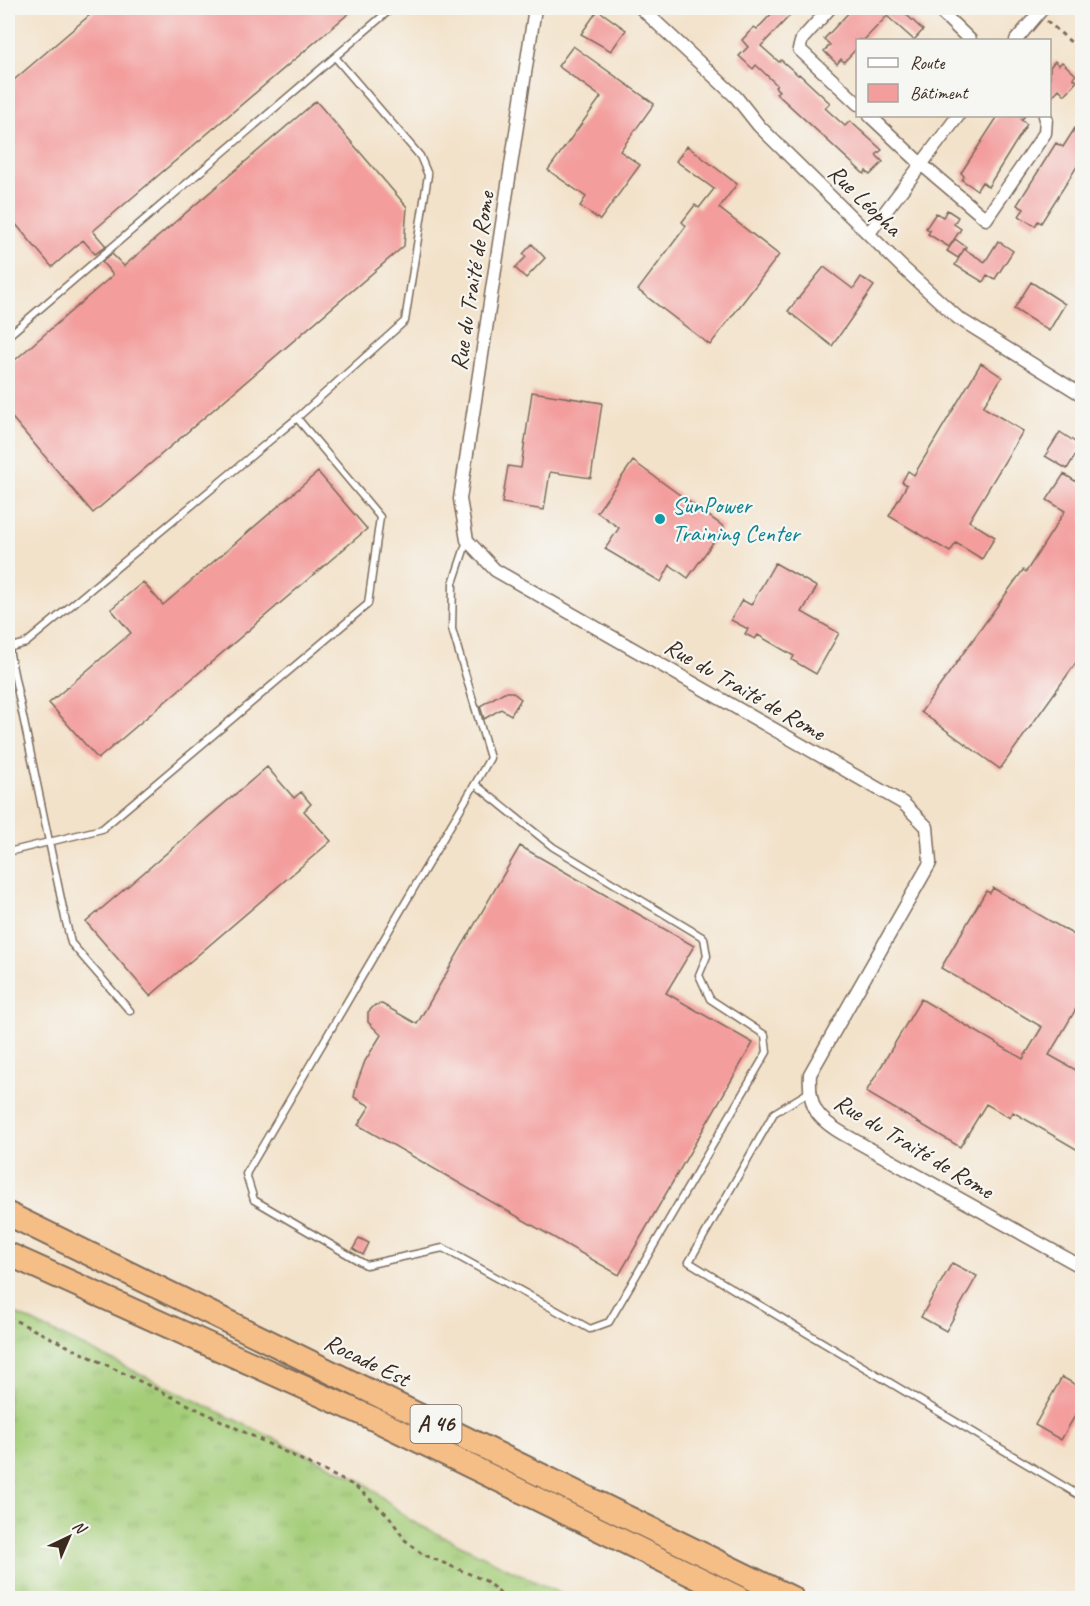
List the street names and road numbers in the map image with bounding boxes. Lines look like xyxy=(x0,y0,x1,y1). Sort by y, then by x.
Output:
street label: Rue Léopha xyxy=(822,158,909,243)
street label: Rue du Traité de Rome xyxy=(443,187,501,372)
street label: Rue du Traité de Rome xyxy=(659,631,833,748)
street label: Rue du Traité de Rome xyxy=(829,1087,1001,1206)
street label: Rocade Est xyxy=(319,1327,416,1394)
road number: A 46 xyxy=(410,1405,462,1443)

